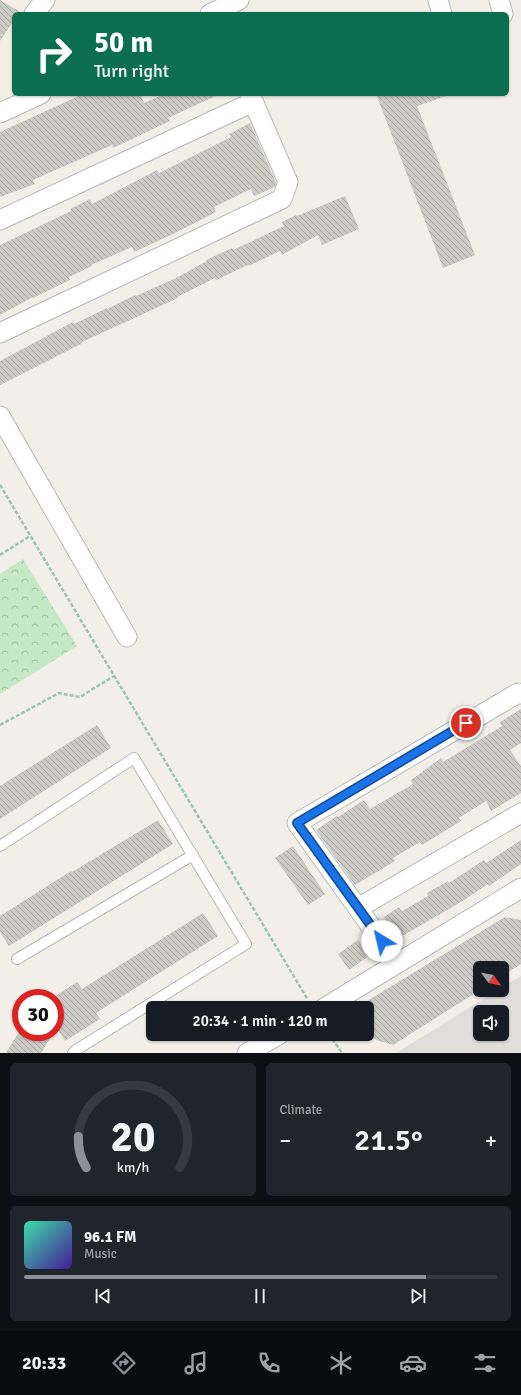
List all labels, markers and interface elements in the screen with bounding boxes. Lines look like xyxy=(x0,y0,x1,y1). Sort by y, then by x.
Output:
text: 50 m xyxy=(94,26,153,60)
icon: right xyxy=(28,28,80,80)
text: Turn right xyxy=(94,60,169,82)
pin xyxy=(449,706,483,740)
icon: arrive xyxy=(455,712,477,734)
position arrow xyxy=(361,920,403,962)
north arrow xyxy=(473,961,509,997)
map controls xyxy=(473,961,509,1041)
speed limit sign: 30 xyxy=(12,989,64,1041)
button: sound xyxy=(473,1005,509,1041)
text: 20:34 · 1 min · 120 m xyxy=(193,1012,327,1030)
text: Climate xyxy=(280,1102,322,1118)
text: 20 xyxy=(110,1111,155,1162)
text: 21.5° xyxy=(354,1122,422,1159)
text: − xyxy=(280,1127,291,1154)
text: + xyxy=(485,1127,497,1154)
text: km/h xyxy=(117,1158,149,1175)
text: 96.1 FM xyxy=(84,1228,136,1246)
text: Music xyxy=(84,1246,117,1262)
icon: previous xyxy=(92,1285,114,1307)
icon: pause xyxy=(249,1285,271,1307)
icon: next xyxy=(407,1285,429,1307)
icon: directions xyxy=(110,1349,138,1377)
icon: music xyxy=(182,1349,210,1377)
icon: phone xyxy=(255,1349,283,1377)
icon: climate xyxy=(327,1349,355,1377)
icon: car xyxy=(399,1349,427,1377)
icon: filters xyxy=(471,1349,499,1377)
text: 20:33 xyxy=(22,1352,66,1374)

